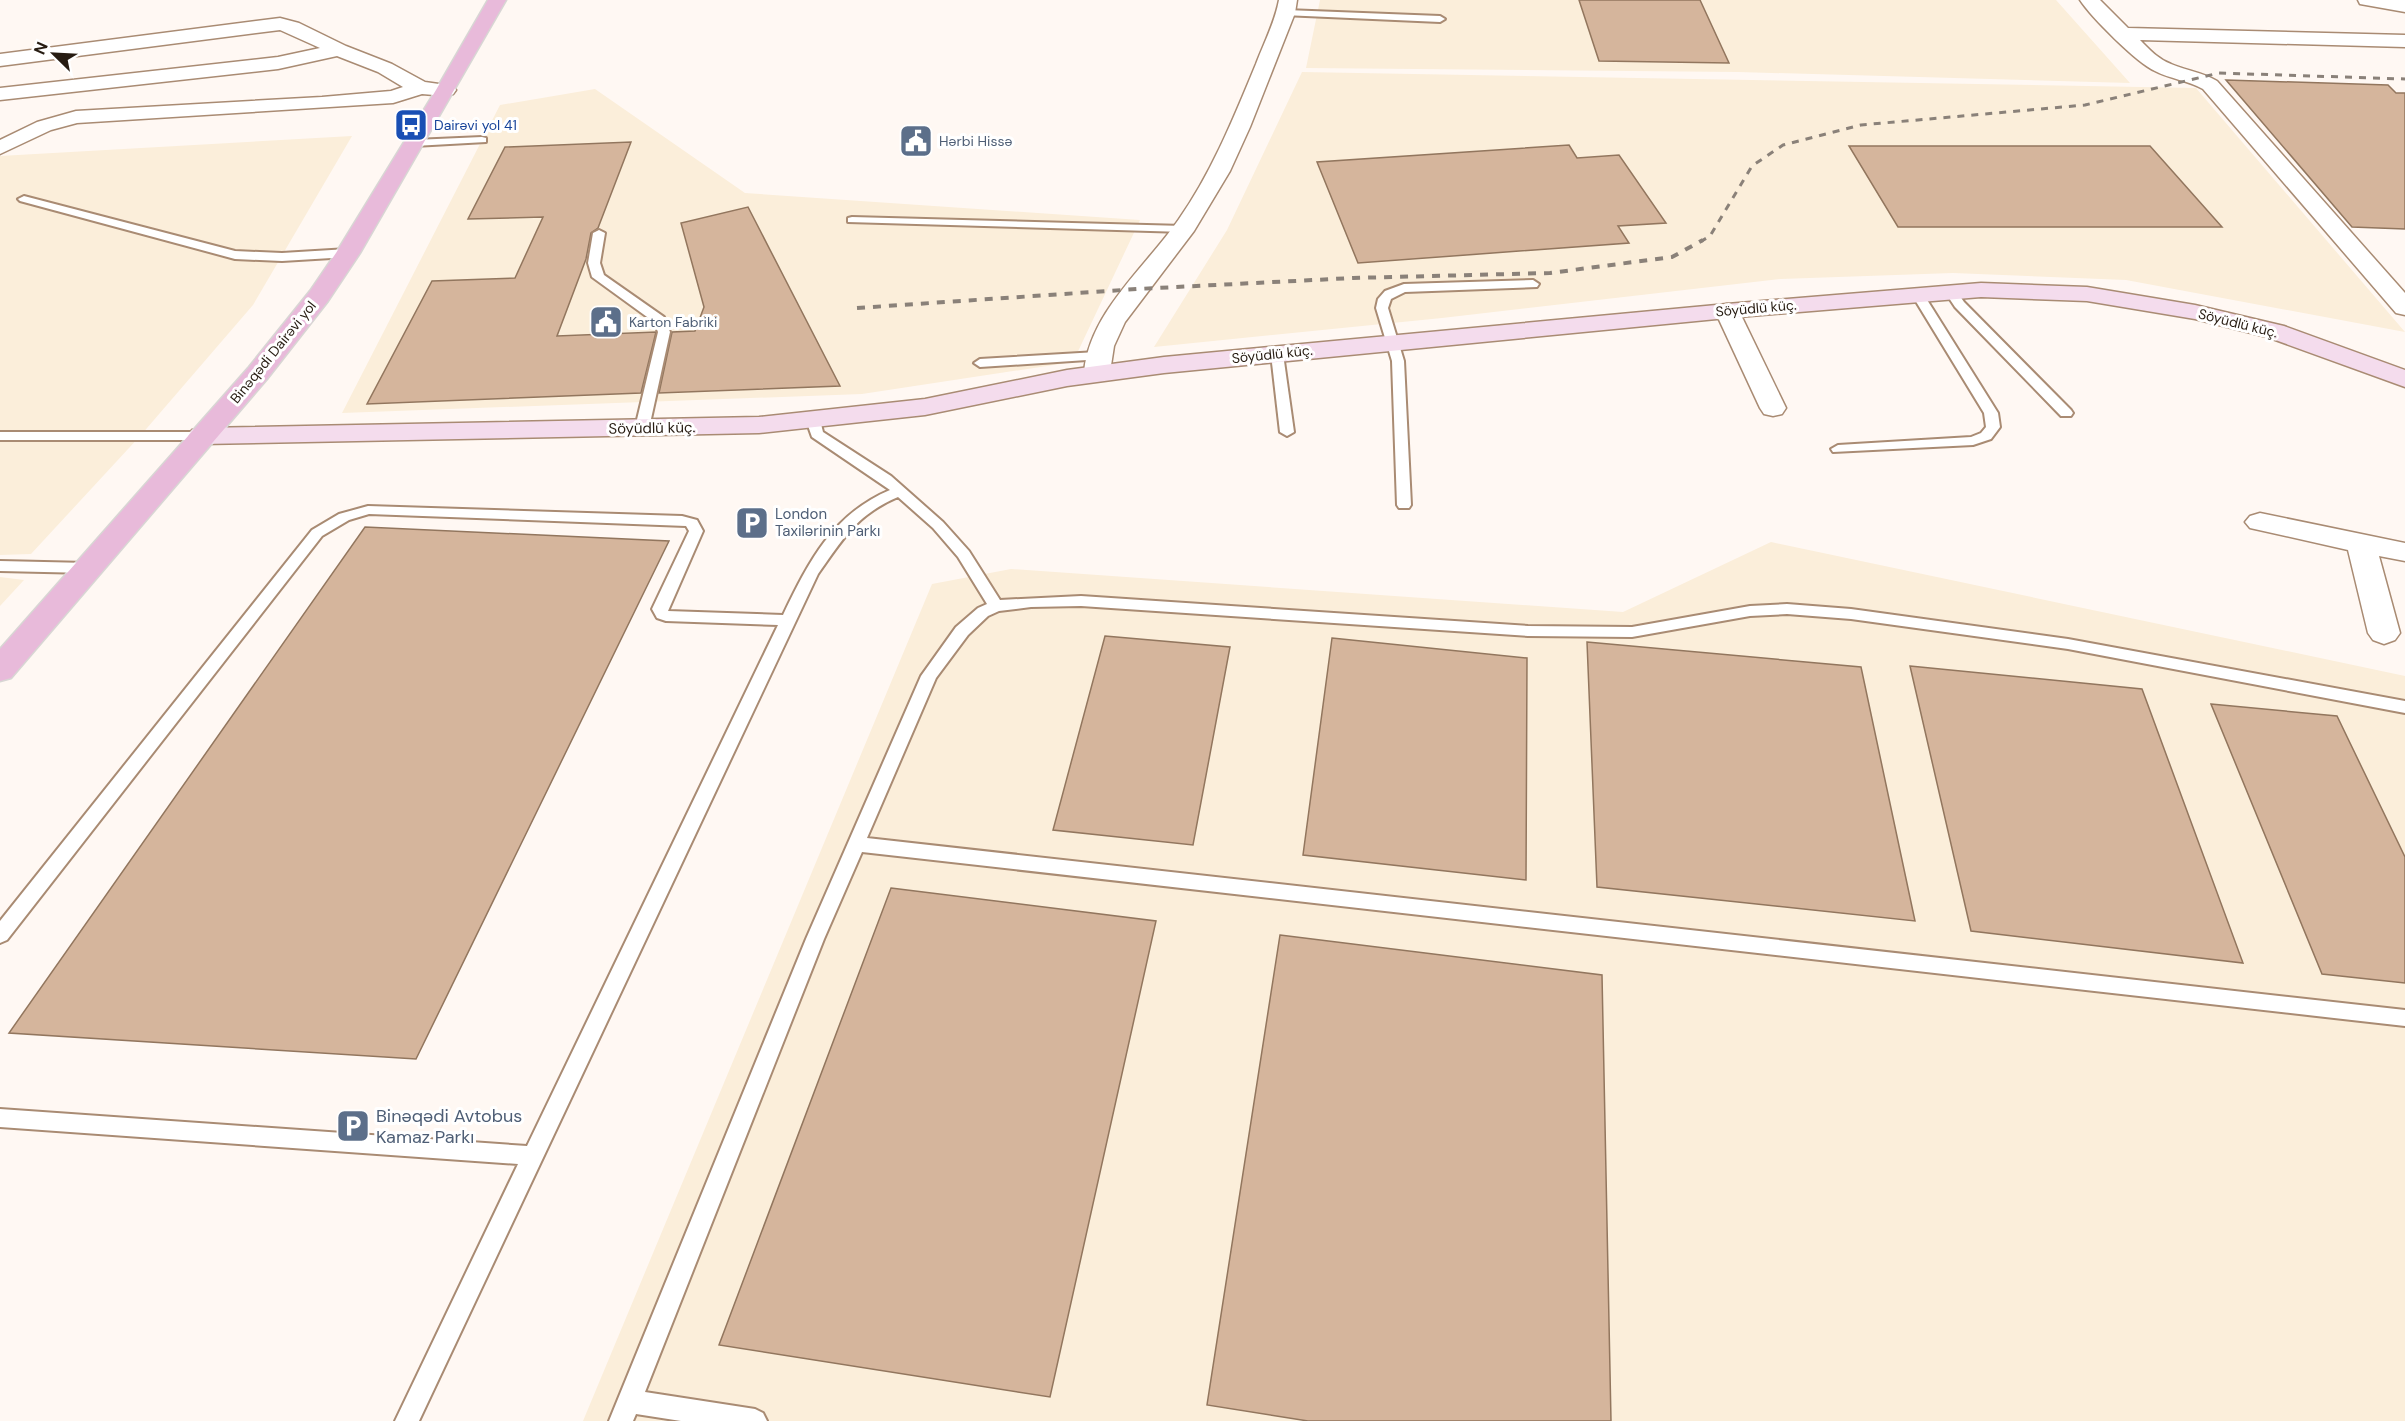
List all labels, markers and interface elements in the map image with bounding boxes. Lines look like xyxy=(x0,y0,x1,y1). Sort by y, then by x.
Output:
north arrow xyxy=(24,24,84,84)
text: N xyxy=(29,39,53,58)
bus stop icon: Dairəvi yol 41 xyxy=(393,107,429,143)
place label: Dairəvi yol 41 xyxy=(434,116,517,134)
public building icon: Hərbi Hissə xyxy=(898,123,934,159)
place label: Hərbi Hissə xyxy=(939,132,1012,150)
street label: Söyüdlü küç. xyxy=(1715,295,1797,321)
street label: Binəqədi Dairəvi yol xyxy=(226,297,320,407)
public building icon: Karton Fabriki xyxy=(588,304,624,340)
street label: Söyüdlü küç. xyxy=(2196,304,2280,342)
place label: Karton Fabriki xyxy=(629,313,717,331)
street label: Söyüdlü küç. xyxy=(1231,341,1314,367)
street label: Söyüdlü küç. xyxy=(608,417,696,439)
place label: London Taxilərinin Parkı xyxy=(775,504,880,541)
parking icon: London Taxilərinin Parkı xyxy=(734,505,770,541)
place label: Binəqədi Avtobus Kamaz Parkı xyxy=(376,1104,522,1149)
parking icon: Binəqədi Avtobus Kamaz Parkı xyxy=(335,1108,371,1144)

